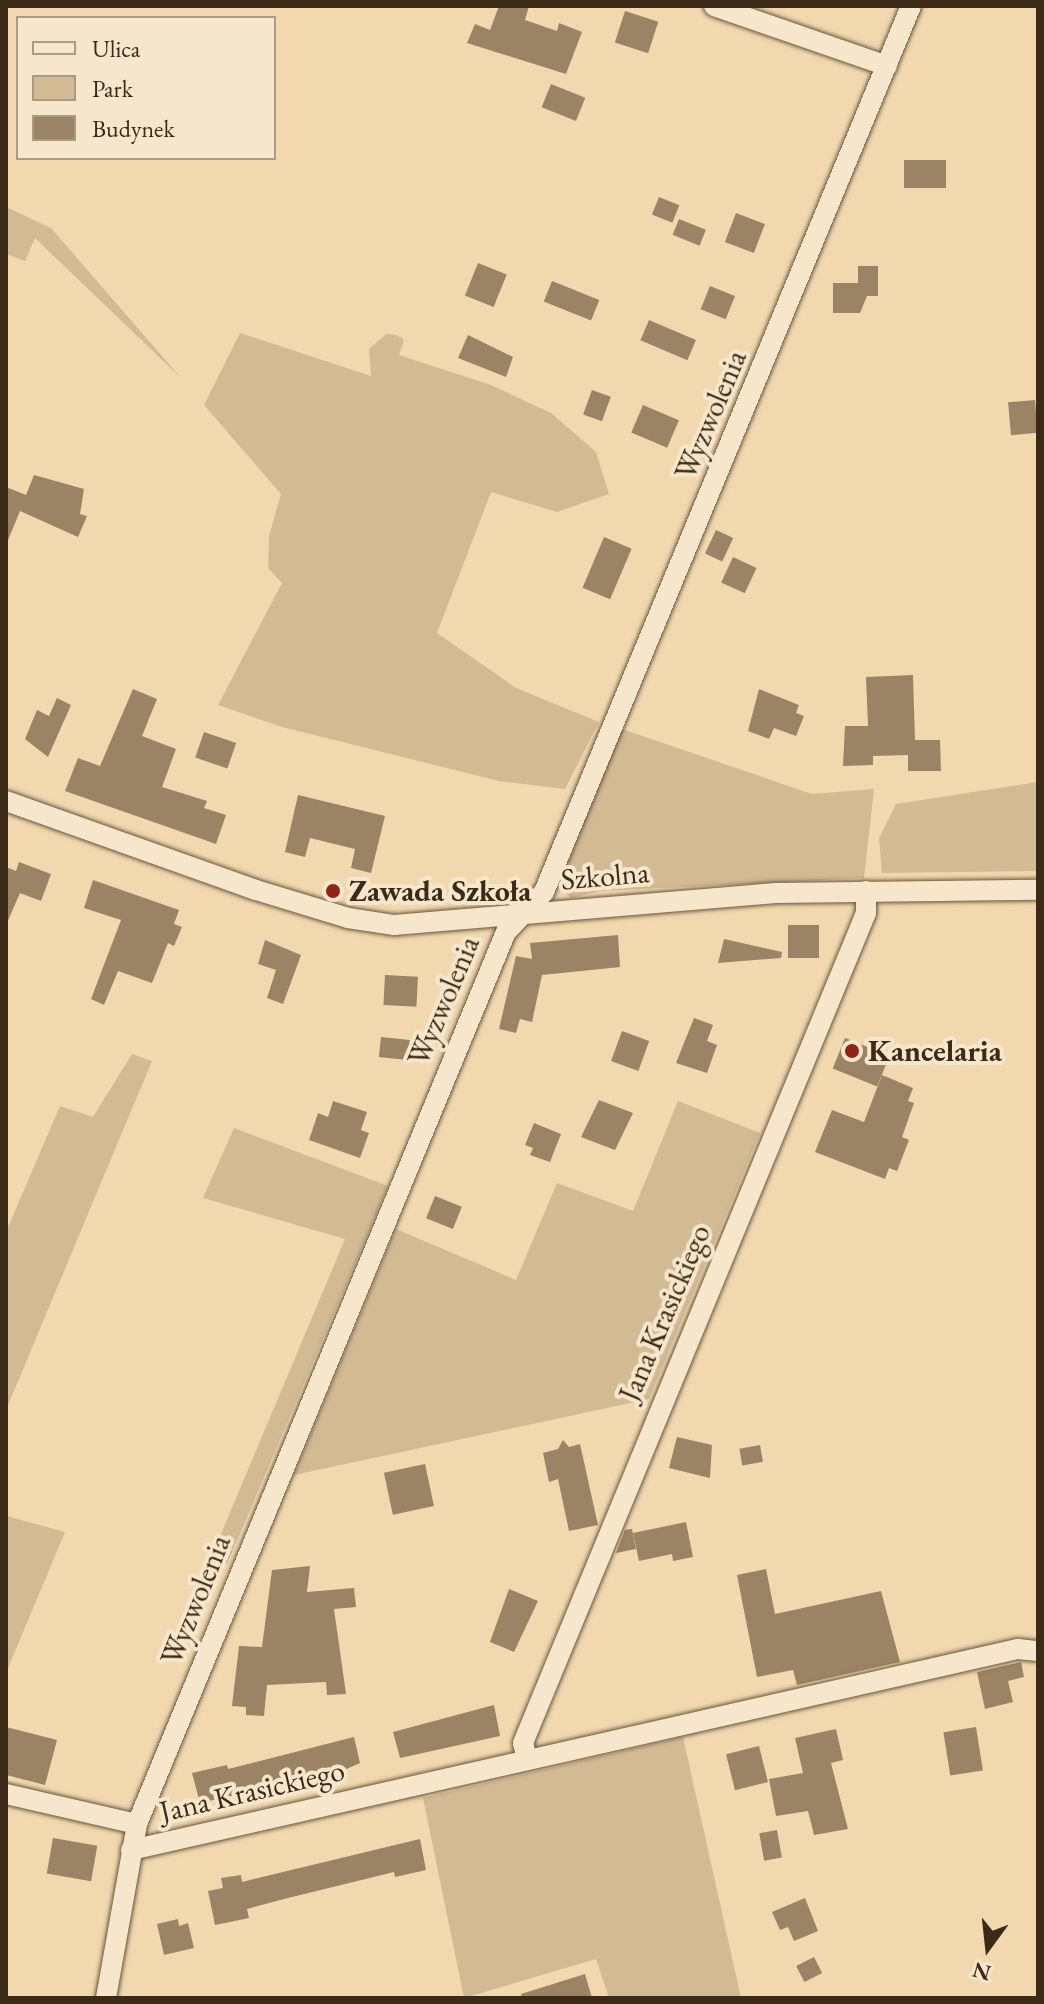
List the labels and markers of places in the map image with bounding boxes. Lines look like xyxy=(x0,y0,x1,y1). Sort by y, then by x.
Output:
place label: Zawada Szkoła xyxy=(349,873,531,909)
marker: Zawada Szkoła xyxy=(324,882,342,900)
place label: Kancelaria xyxy=(868,1033,1002,1069)
marker: Kancelaria xyxy=(843,1042,861,1060)

